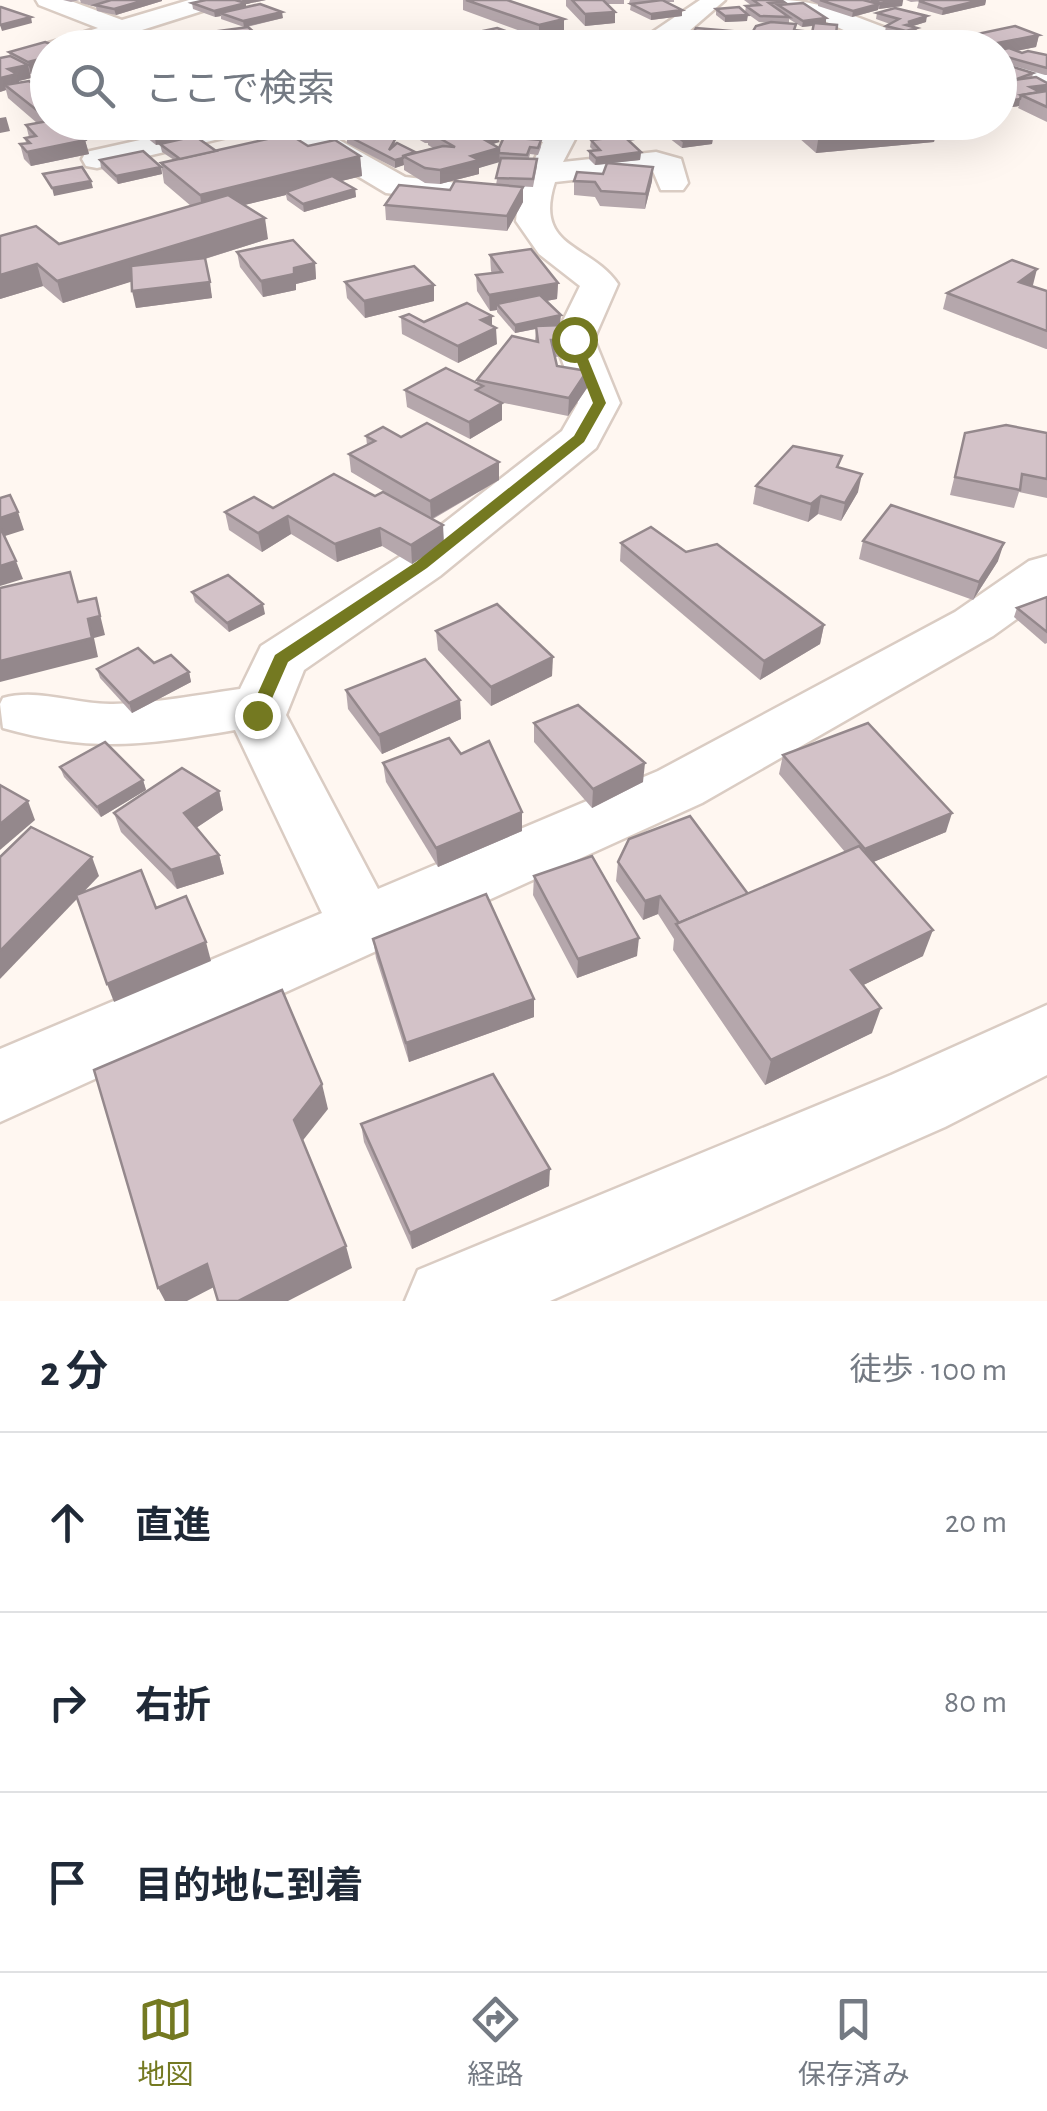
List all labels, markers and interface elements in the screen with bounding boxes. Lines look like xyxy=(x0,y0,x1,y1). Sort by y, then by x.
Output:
search box xyxy=(30,30,1017,140)
icon: search xyxy=(65,58,120,113)
text: ここで検索 xyxy=(145,71,335,109)
route start xyxy=(552,317,598,363)
route end xyxy=(235,693,281,739)
text: 2 分 xyxy=(40,1351,108,1393)
text: 徒歩 · 100 m xyxy=(849,1354,1007,1386)
icon: ahead xyxy=(40,1495,95,1550)
text: 20 m xyxy=(945,1506,1007,1538)
text: 直進 xyxy=(135,1508,211,1546)
icon: right xyxy=(40,1675,95,1730)
text: 80 m xyxy=(944,1686,1007,1718)
text: 右折 xyxy=(135,1688,211,1726)
icon: arrive xyxy=(40,1855,95,1910)
text: 目的地に到着 xyxy=(135,1868,363,1906)
tab: 地図 xyxy=(137,1992,193,2093)
tab: 経路 xyxy=(467,1992,524,2093)
tab: 保存済み xyxy=(798,1992,910,2093)

